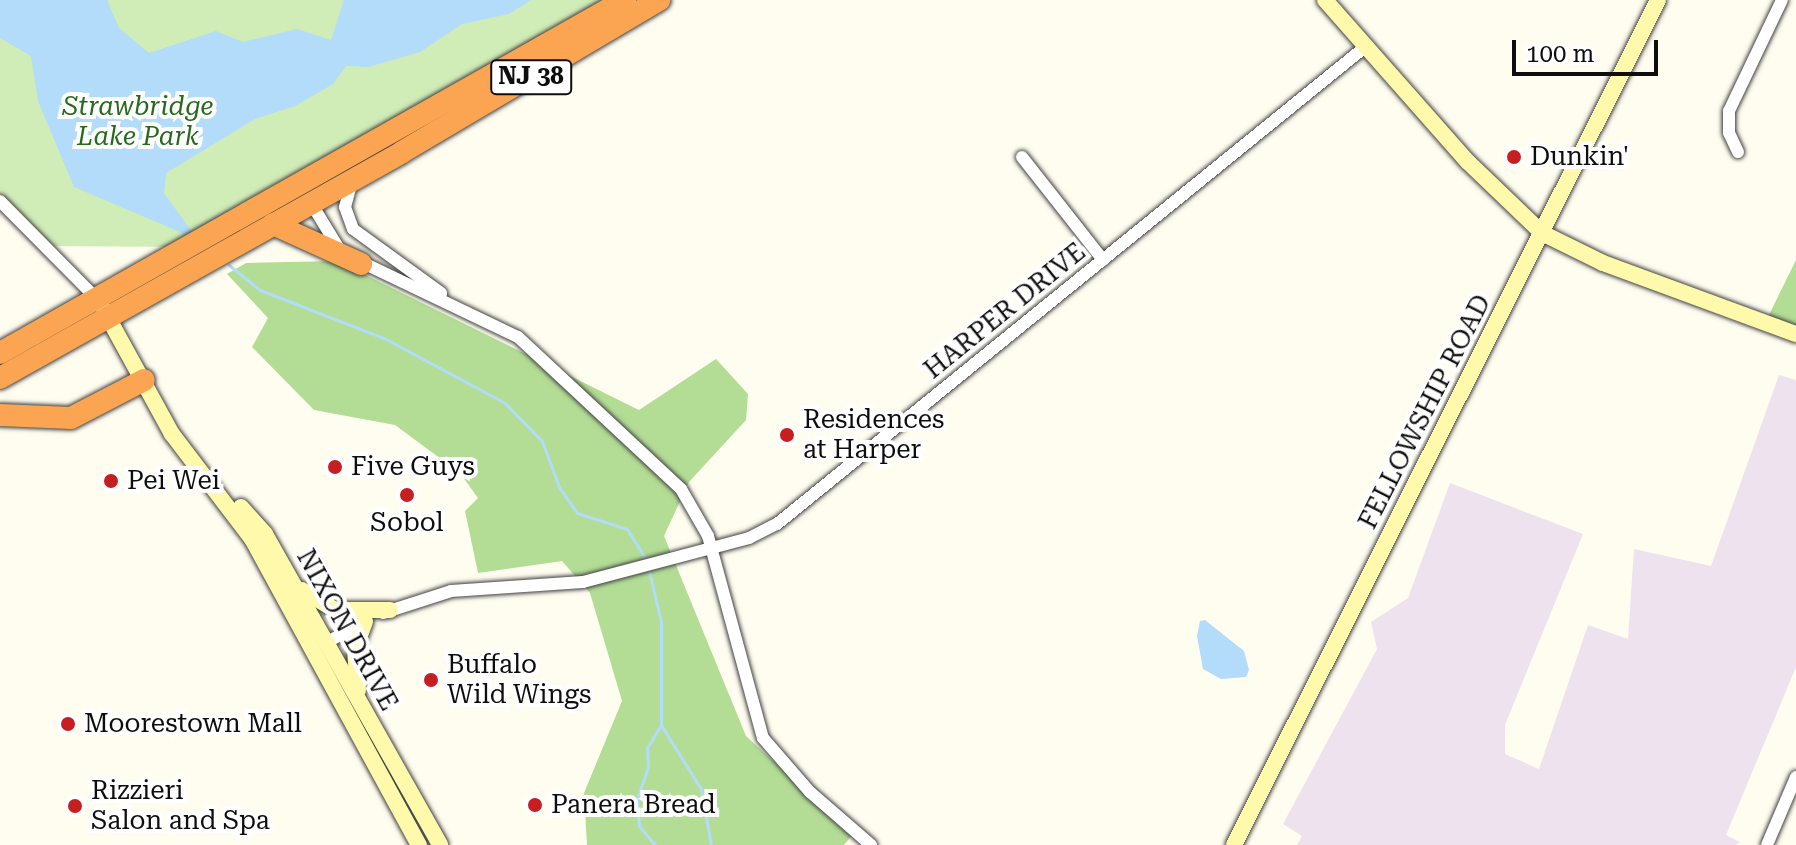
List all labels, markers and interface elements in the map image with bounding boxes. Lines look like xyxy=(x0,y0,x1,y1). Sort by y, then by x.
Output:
scale bar xyxy=(1516,24,1662,74)
text: 100 m xyxy=(1526,40,1594,68)
road number: NJ 38 xyxy=(489,57,573,97)
park label: Strawbridge Lake Park xyxy=(63,91,213,152)
place label: Dunkin' xyxy=(1530,141,1629,173)
marker: Dunkin' xyxy=(1505,148,1523,166)
street label: HARPER DRIVE xyxy=(918,236,1092,386)
street label: FELLOWSHIP ROAD xyxy=(1352,290,1498,534)
place label: Residences at Harper xyxy=(803,404,944,466)
marker: Residences at Harper xyxy=(778,426,796,444)
place label: Five Guys xyxy=(351,451,475,483)
marker: Five Guys xyxy=(326,458,344,476)
place label: Pei Wei xyxy=(127,465,220,497)
marker: Pei Wei xyxy=(102,472,120,490)
marker: Sobol xyxy=(398,486,416,504)
place label: Sobol xyxy=(370,507,444,539)
street label: NIXON DRIVE xyxy=(290,544,404,716)
place label: Buffalo Wild Wings xyxy=(447,649,591,710)
marker: Buffalo Wild Wings xyxy=(422,671,440,689)
place label: Moorestown Mall xyxy=(84,708,302,740)
marker: Moorestown Mall xyxy=(59,715,77,733)
place label: Rizzieri Salon and Spa xyxy=(91,775,270,836)
place label: Panera Bread xyxy=(551,789,716,821)
marker: Panera Bread xyxy=(526,796,544,814)
marker: Rizzieri Salon and Spa xyxy=(66,797,84,815)

